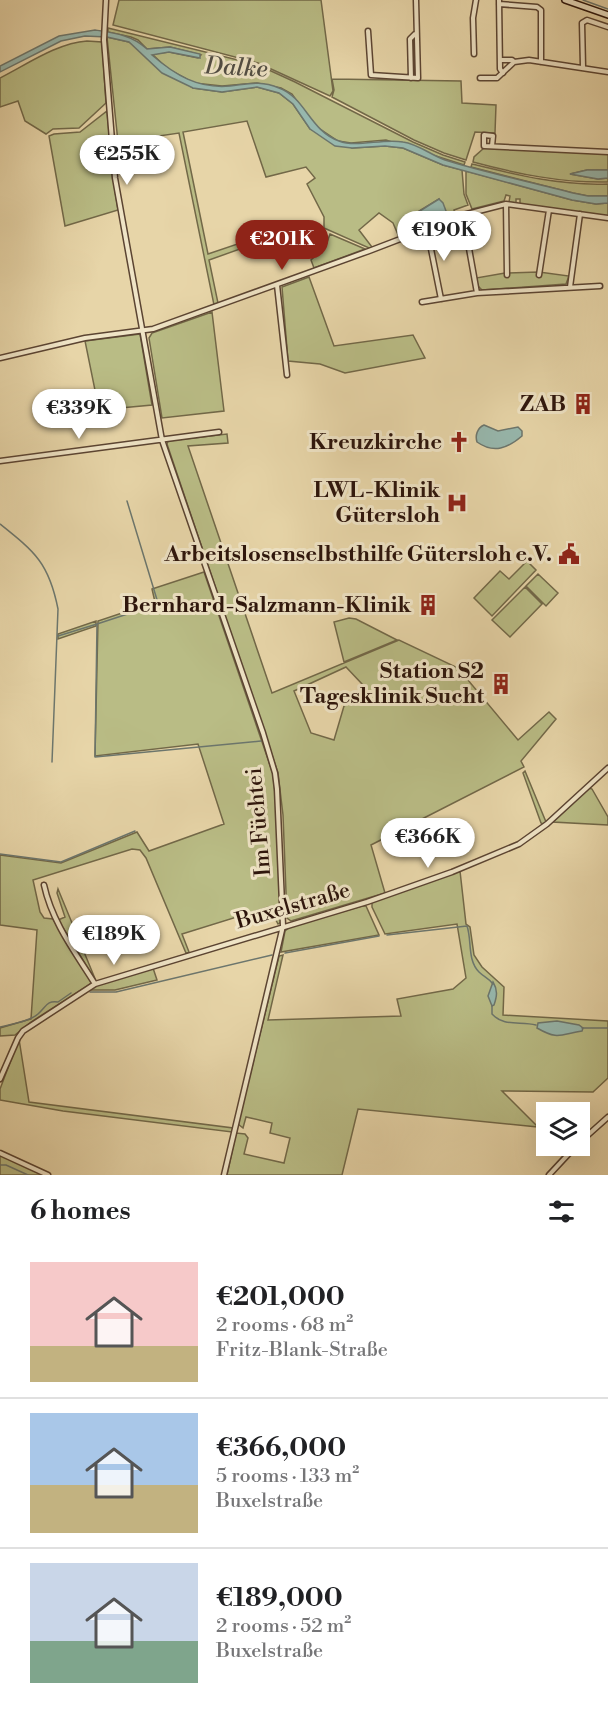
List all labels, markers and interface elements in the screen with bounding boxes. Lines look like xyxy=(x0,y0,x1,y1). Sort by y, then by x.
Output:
water label: Dalke xyxy=(203,51,268,85)
pin: €255K xyxy=(85,135,169,186)
text: €255K xyxy=(94,142,160,167)
pin: €190K xyxy=(402,211,486,262)
text: €190K xyxy=(411,218,477,243)
pin: €201K xyxy=(240,220,324,271)
text: €201K xyxy=(249,227,315,252)
pin: €339K xyxy=(37,389,121,440)
place label: ZAB xyxy=(520,391,566,418)
building icon: ZAB xyxy=(571,392,595,416)
text: €339K xyxy=(46,396,112,421)
place label: Kreuzkirche xyxy=(309,429,442,456)
church icon: Kreuzkirche xyxy=(447,430,471,454)
place label: LWL-Klinik Gütersloh xyxy=(314,477,440,529)
hospital icon: LWL-Klinik Gütersloh xyxy=(445,491,469,515)
place label: Arbeitslosenselbsthilfe Gütersloh e.V. xyxy=(164,541,552,568)
public building icon: Arbeitslosenselbsthilfe Gütersloh e.V. xyxy=(557,542,581,566)
place label: Bernhard-Salzmann-Klinik xyxy=(122,592,411,619)
building icon: Bernhard-Salzmann-Klinik xyxy=(416,593,440,617)
place label: Station S2 Tagesklinik Sucht xyxy=(300,658,484,710)
building icon: Station S2 Tagesklinik Sucht xyxy=(489,672,513,696)
street label: Im Füchtei xyxy=(241,767,277,877)
pin: €366K xyxy=(386,818,470,869)
text: €366K xyxy=(395,825,461,850)
street label: Buxelstraße xyxy=(232,877,353,936)
pin: €189K xyxy=(72,915,156,966)
text: €189K xyxy=(82,922,146,947)
map controls xyxy=(536,1102,590,1156)
button: layers xyxy=(536,1102,590,1156)
text: 6 homes xyxy=(30,1195,131,1227)
icon: filters xyxy=(545,1195,578,1228)
text: €201,000 xyxy=(216,1281,345,1313)
icon: home xyxy=(78,1286,150,1358)
text: 2 rooms · 68 m² xyxy=(216,1313,353,1338)
text: Fritz-Blank-Straße xyxy=(216,1338,388,1363)
text: €366,000 xyxy=(216,1432,346,1464)
icon: home xyxy=(78,1437,150,1509)
text: 5 rooms · 133 m² xyxy=(216,1464,359,1489)
text: Buxelstraße xyxy=(216,1489,323,1514)
text: €189,000 xyxy=(216,1582,343,1614)
icon: home xyxy=(78,1587,150,1659)
text: 2 rooms · 52 m² xyxy=(216,1614,351,1639)
text: Buxelstraße xyxy=(216,1639,323,1664)

